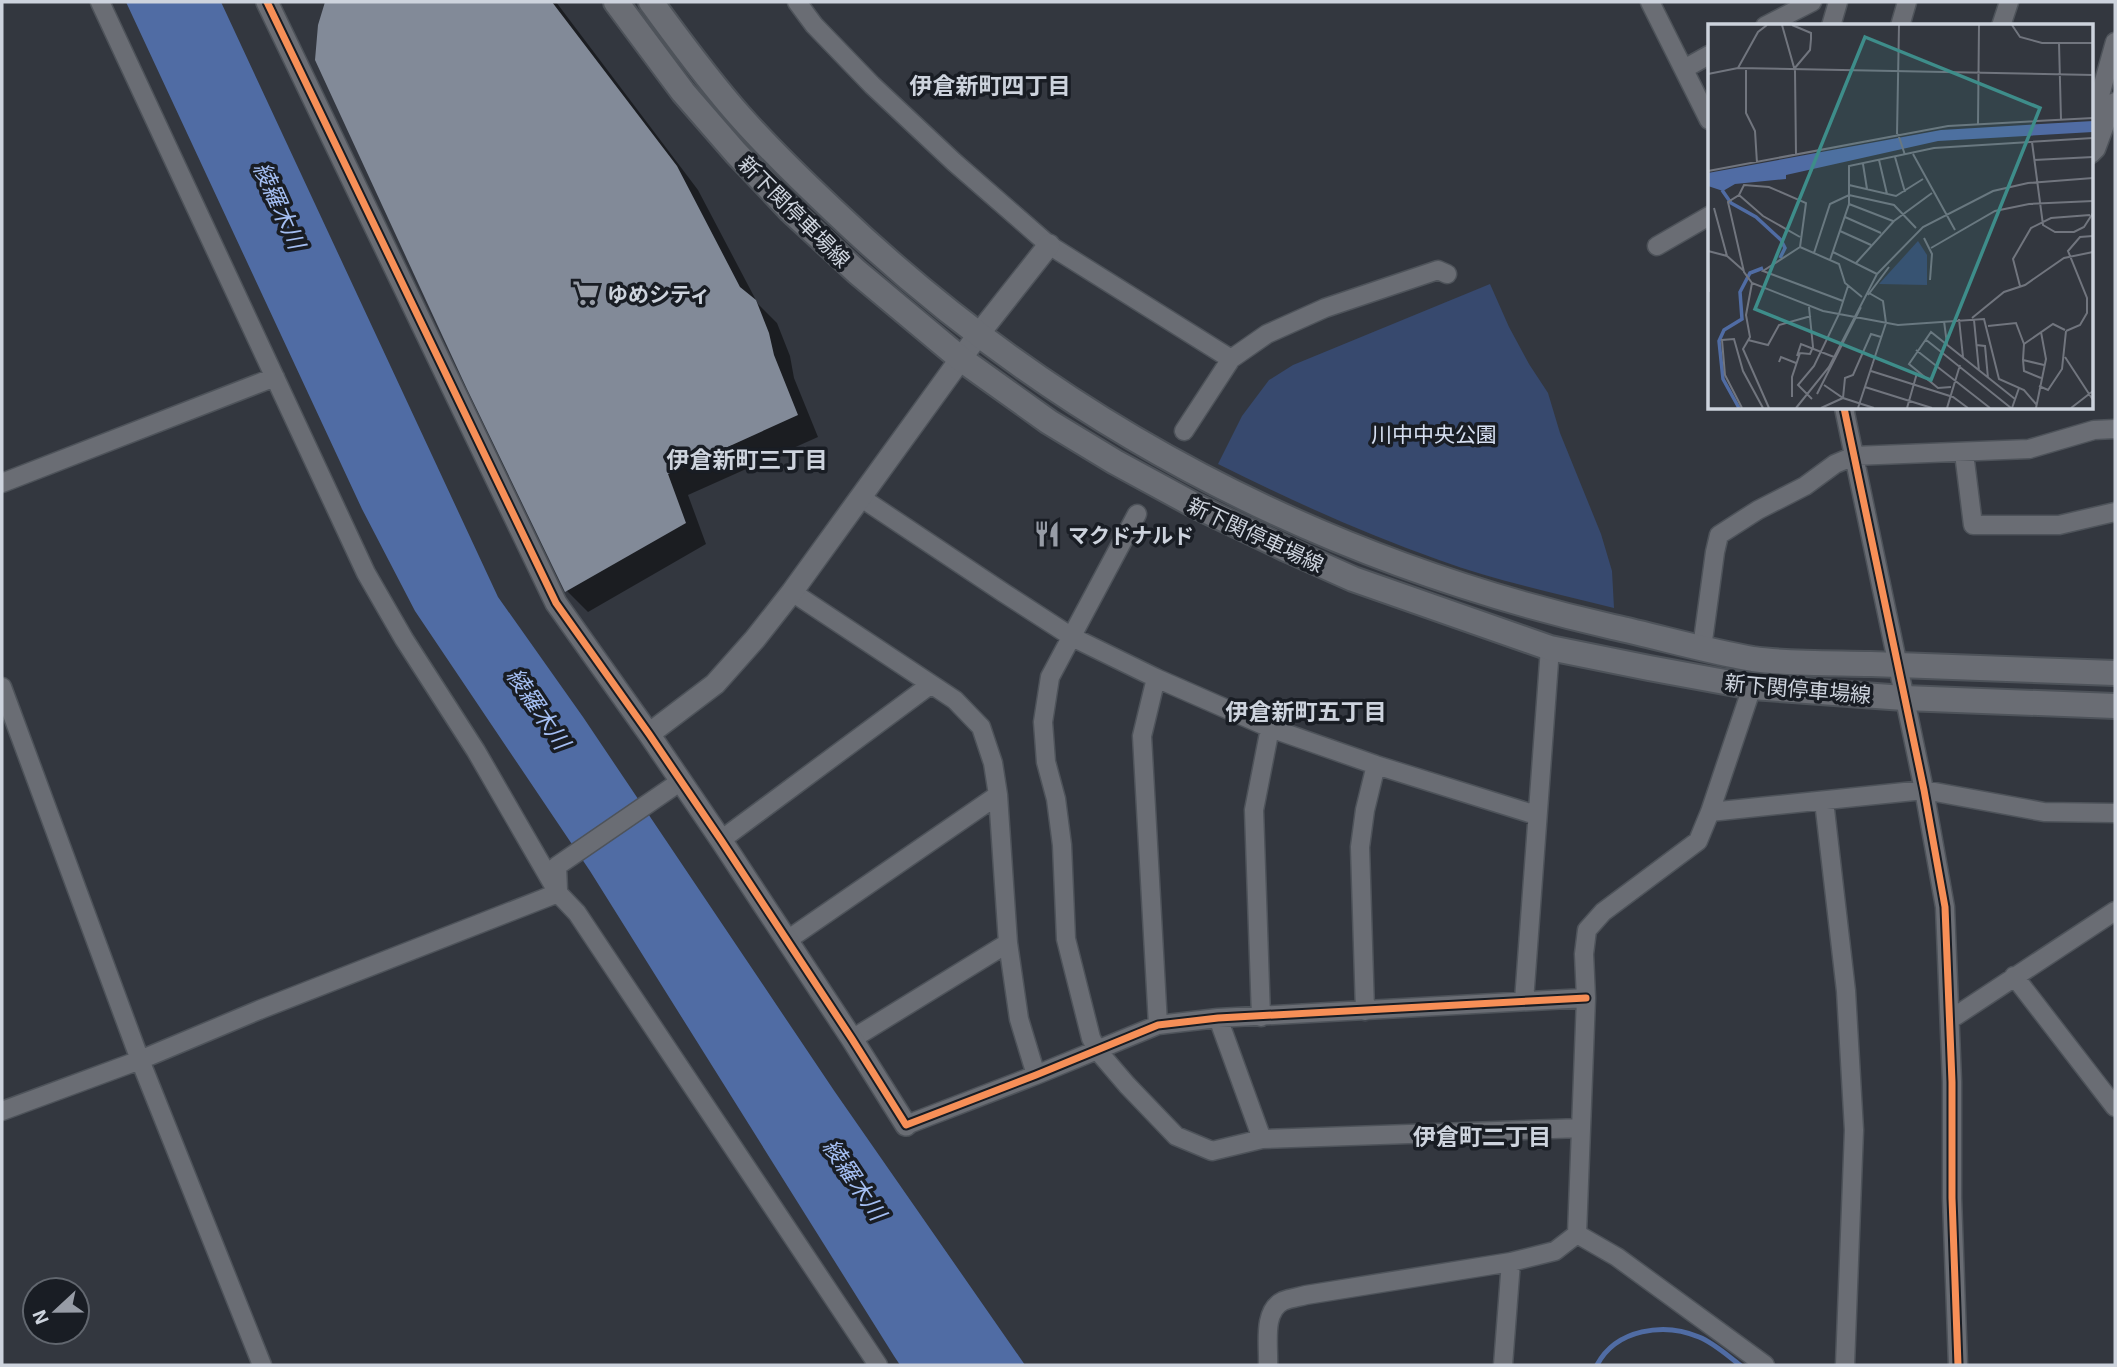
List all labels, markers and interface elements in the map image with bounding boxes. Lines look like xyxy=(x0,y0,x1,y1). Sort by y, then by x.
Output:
inset map xyxy=(1708,24,2092,410)
district label: 伊倉新町四丁目 xyxy=(910,71,1071,99)
street label: 新下関停車場線 xyxy=(734,150,856,272)
water label: 綾羅木川 xyxy=(249,157,313,255)
supermarket icon: ゆめシティ xyxy=(571,278,601,308)
place label: ゆめシティ xyxy=(607,281,711,306)
park label: 川中中央公園 xyxy=(1371,421,1497,446)
district label: 伊倉新町三丁目 xyxy=(667,445,828,473)
street label: 新下関停車場線 xyxy=(1184,492,1328,576)
restaurant icon: マクドナルド xyxy=(1032,519,1062,549)
place label: マクドナルド xyxy=(1068,522,1194,547)
water label: 綾羅木川 xyxy=(502,662,578,756)
street label: 新下関停車場線 xyxy=(1724,669,1872,707)
district label: 伊倉新町五丁目 xyxy=(1226,697,1387,725)
district label: 伊倉町二丁目 xyxy=(1413,1122,1551,1150)
water label: 綾羅木川 xyxy=(818,1133,894,1227)
north arrow xyxy=(21,1276,91,1346)
text: N xyxy=(27,1307,53,1328)

